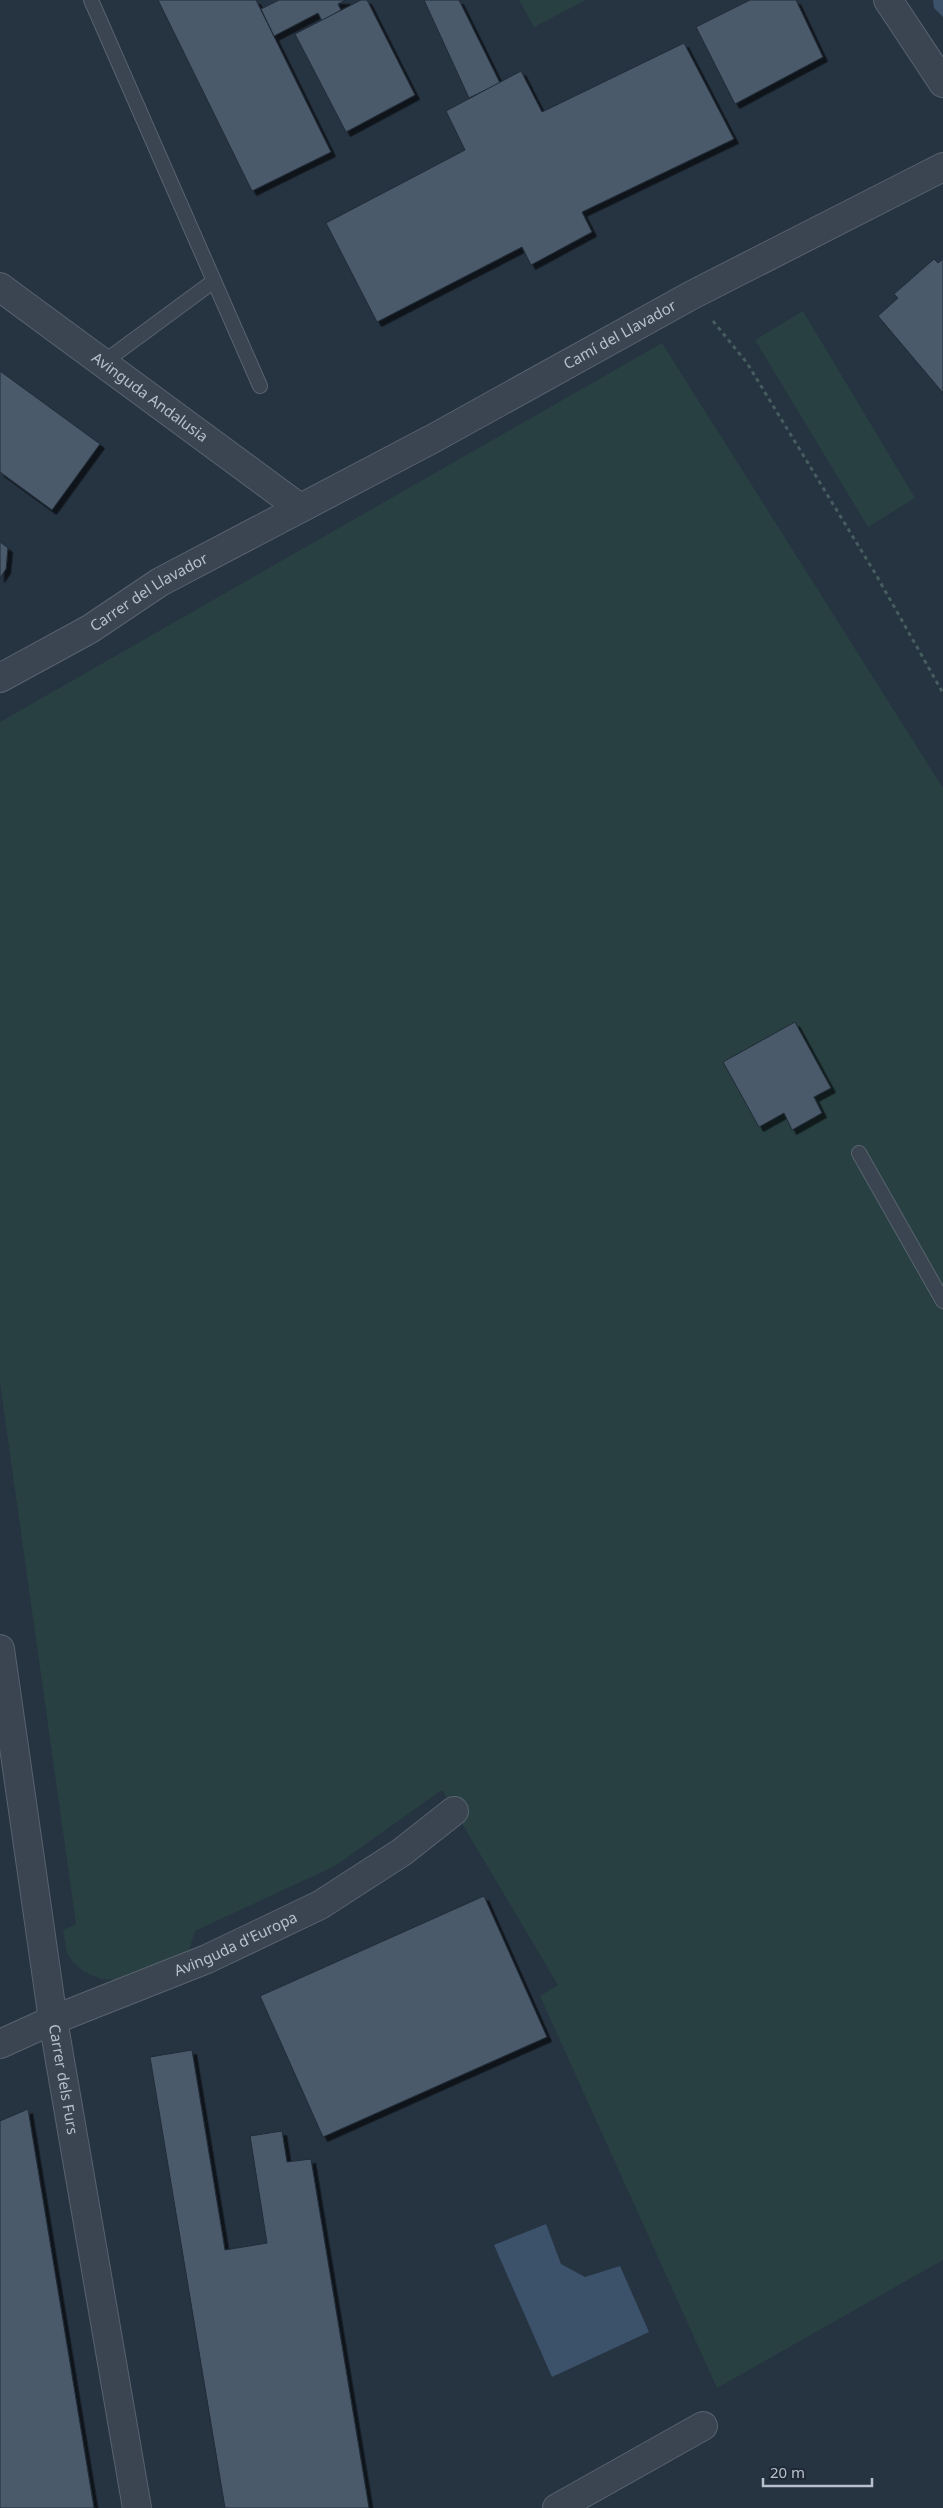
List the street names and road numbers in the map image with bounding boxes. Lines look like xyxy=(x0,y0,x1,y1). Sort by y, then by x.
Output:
street label: Camí del Llavador xyxy=(560,295,679,373)
street label: Avinguda Andalusia xyxy=(88,347,212,446)
street label: Carrer del Llavador xyxy=(86,548,211,635)
street label: Avinguda d'Europa xyxy=(171,1906,300,1980)
street label: Carrer dels Furs xyxy=(45,2022,84,2136)

